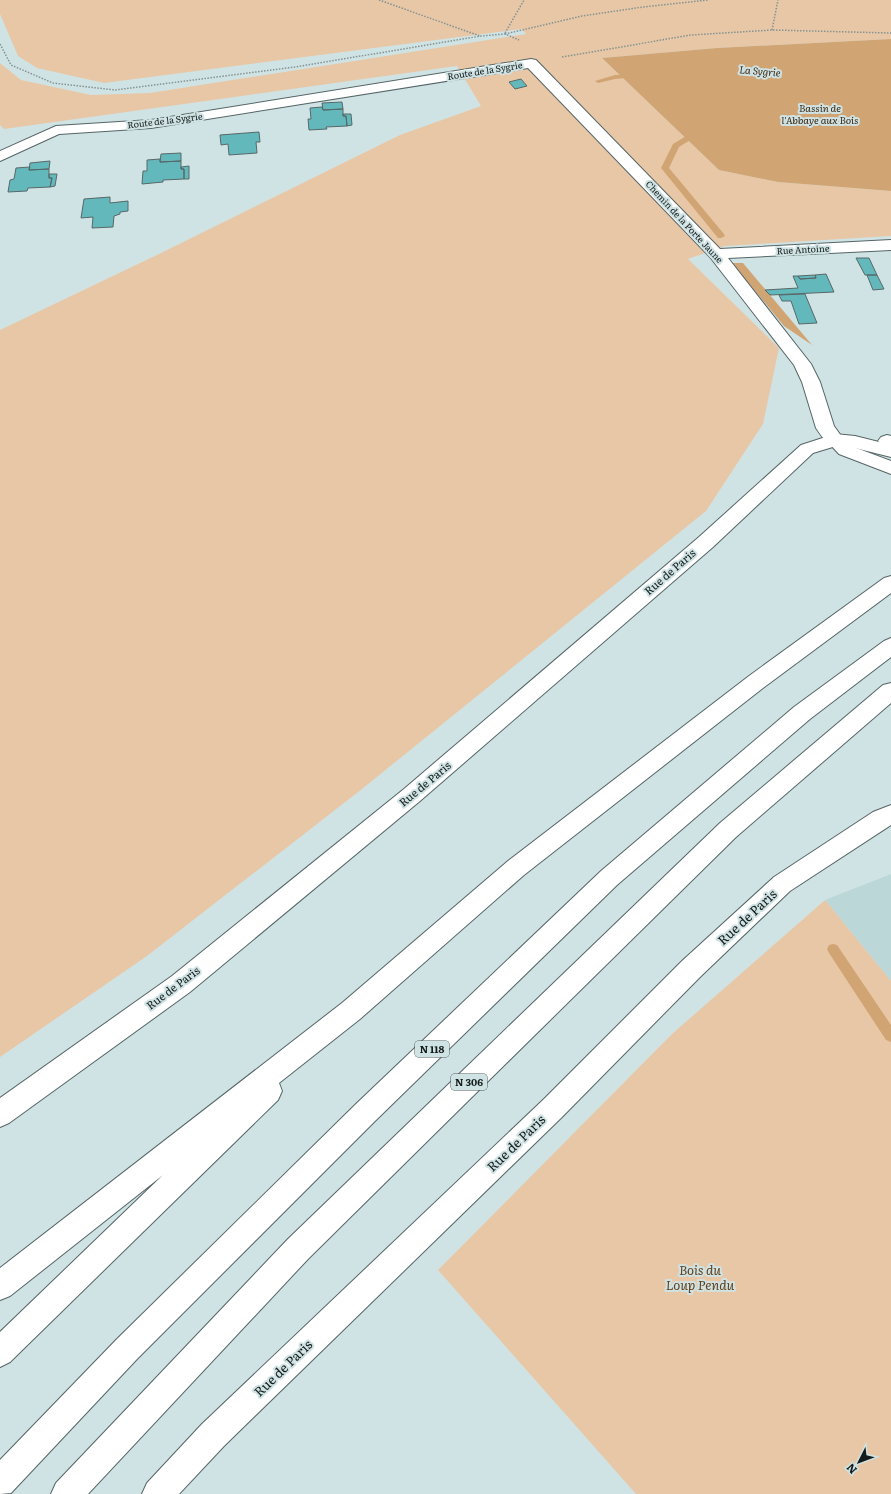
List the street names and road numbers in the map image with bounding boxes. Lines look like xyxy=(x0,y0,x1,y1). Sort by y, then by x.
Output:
street label: Route de la Sygrie xyxy=(446,57,524,83)
street label: Route de la Sygrie xyxy=(126,108,204,132)
street label: Chemin de la Porte Jaune xyxy=(643,177,727,266)
street label: Rue Antoine xyxy=(776,241,830,257)
street label: Rue de Paris xyxy=(640,544,698,598)
street label: Rue de Paris xyxy=(395,757,454,810)
street label: Rue de Paris xyxy=(713,884,781,949)
street label: Rue de Paris xyxy=(142,962,202,1013)
road number: N 118 xyxy=(415,1041,449,1057)
road number: N 306 xyxy=(451,1074,487,1090)
street label: Rue de Paris xyxy=(482,1110,549,1175)
street label: Rue de Paris xyxy=(249,1335,316,1400)

